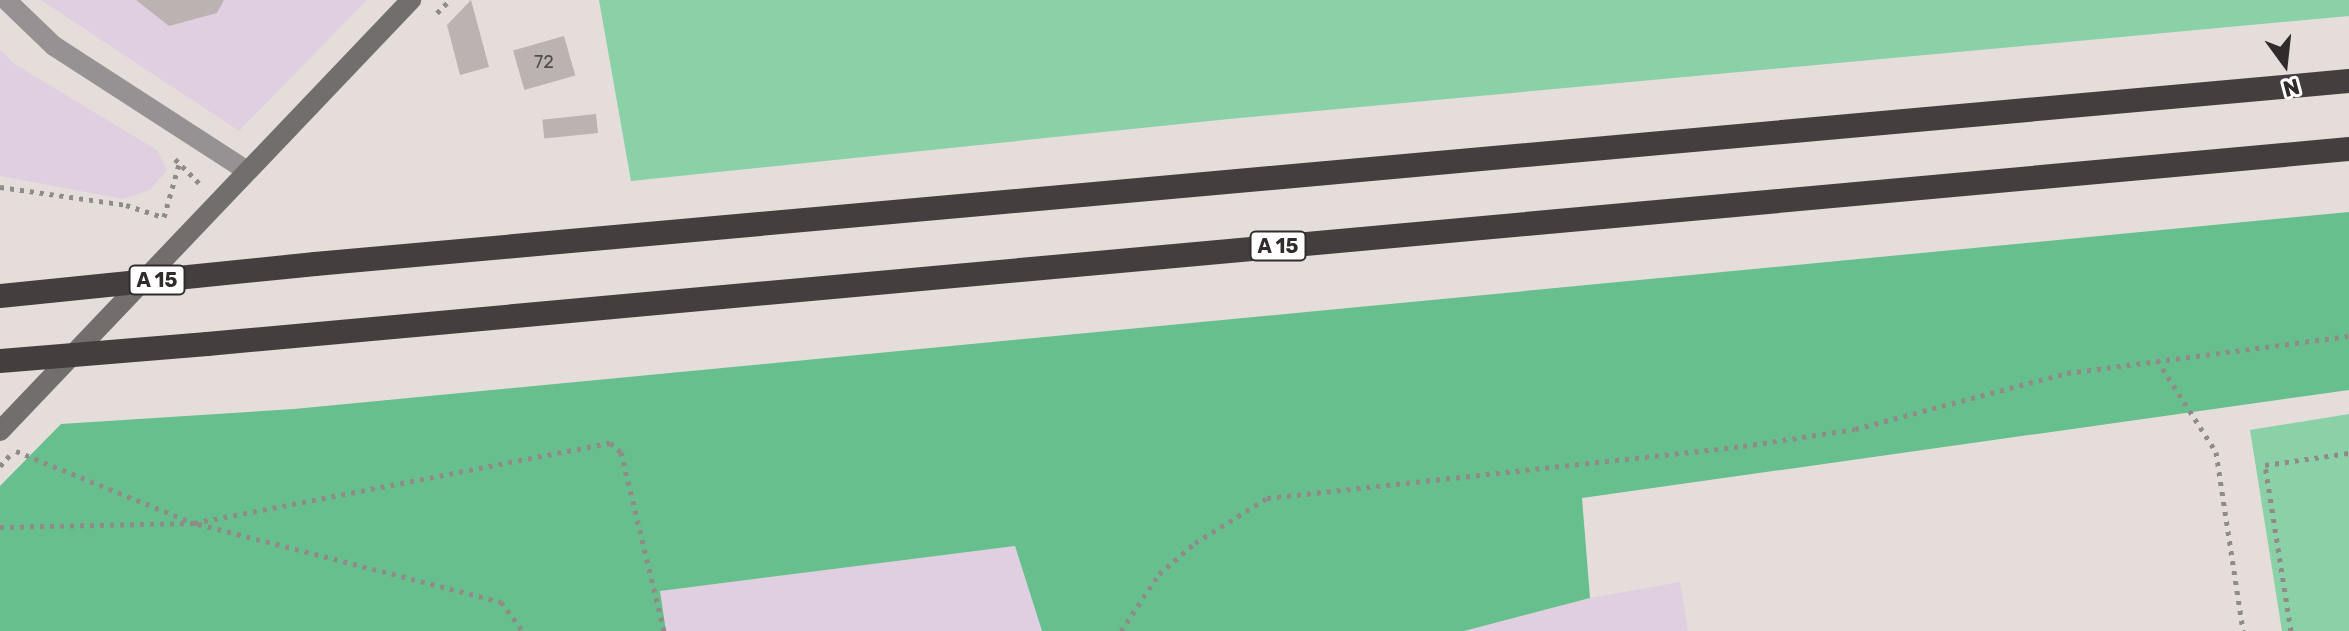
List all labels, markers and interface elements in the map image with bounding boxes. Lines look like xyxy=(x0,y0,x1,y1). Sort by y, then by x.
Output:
north arrow xyxy=(2245,24,2325,104)
house number: 72 xyxy=(534,51,554,73)
text: N xyxy=(2280,73,2302,103)
road number: A 15 xyxy=(1248,230,1308,262)
road number: A 15 xyxy=(127,264,187,296)

